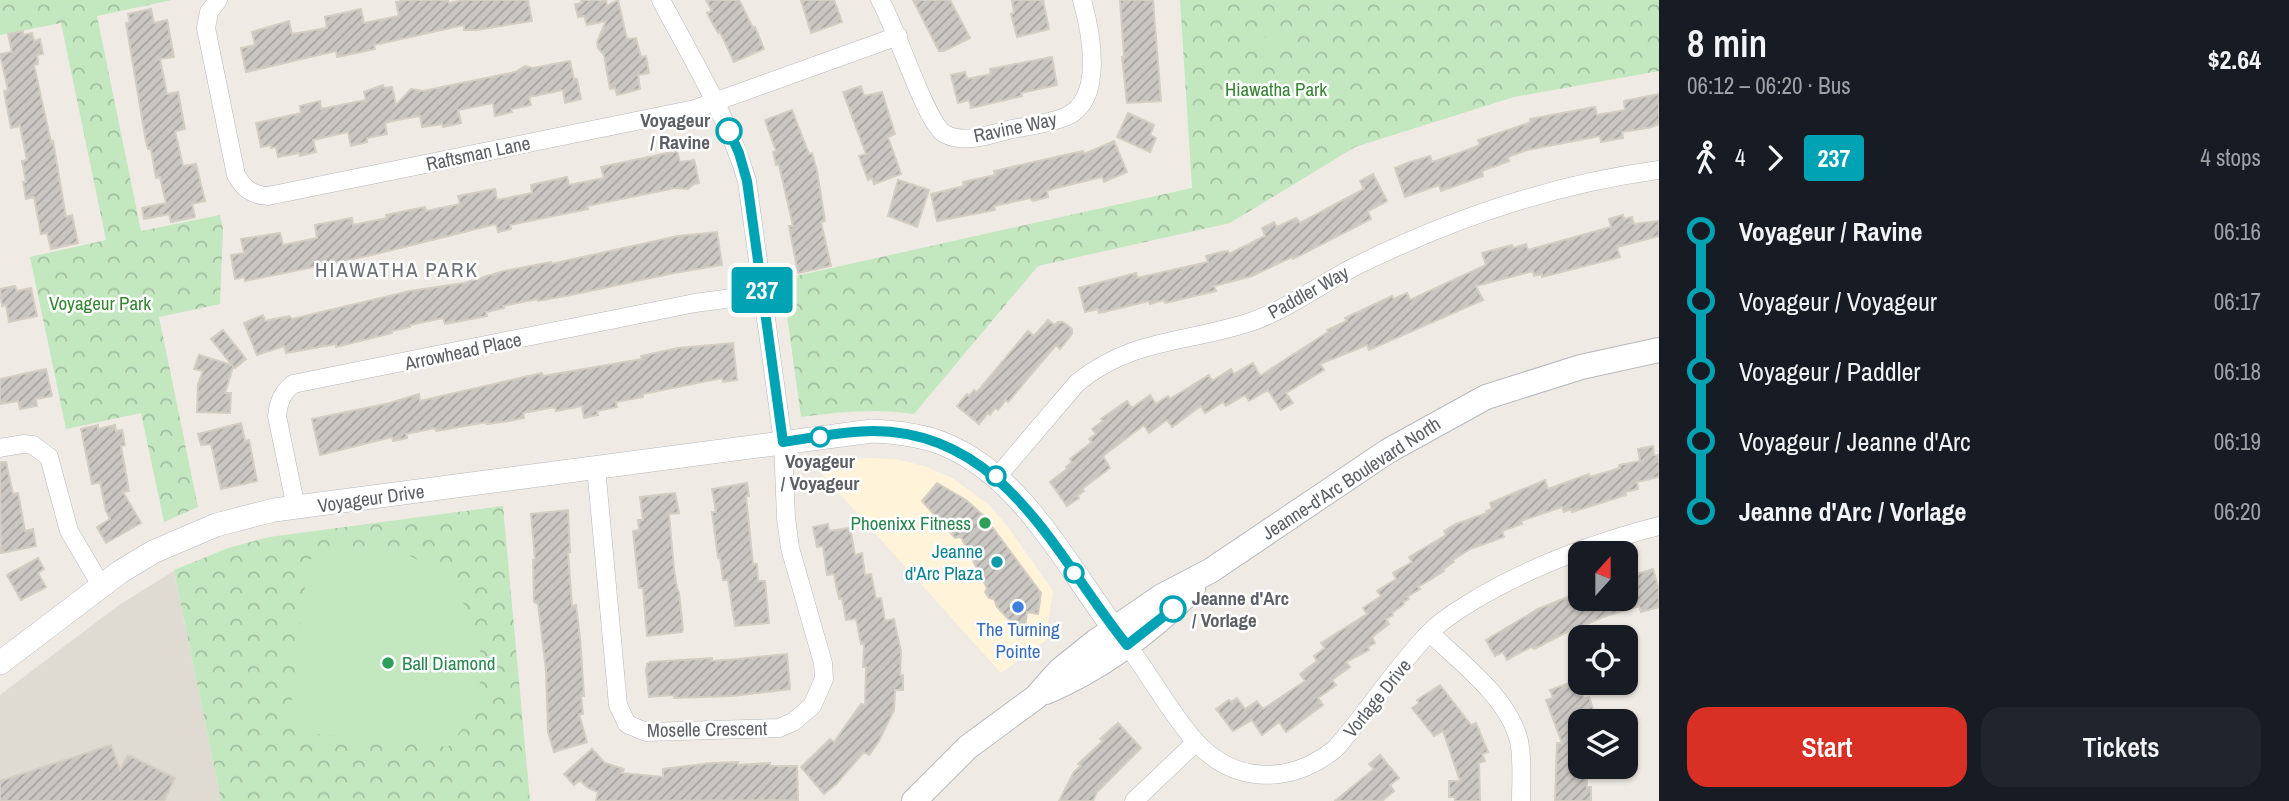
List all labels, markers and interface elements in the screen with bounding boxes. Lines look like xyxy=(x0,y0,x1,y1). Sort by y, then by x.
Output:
text: 8 min xyxy=(1687,18,1767,69)
text: $2.64 xyxy=(2208,42,2261,77)
text: 06:12 – 06:20 · Bus xyxy=(1687,70,1851,101)
park label: Hiawatha Park xyxy=(1225,76,1327,102)
street label: Ravine Way xyxy=(971,105,1059,148)
place label: Voyageur / Ravine xyxy=(640,107,710,155)
marker: Voyageur / Ravine xyxy=(716,118,742,144)
street label: Raftsman Lane xyxy=(424,129,532,177)
icon: walk xyxy=(1687,139,1725,177)
icon: forward xyxy=(1756,139,1794,177)
text: 4 xyxy=(1735,142,1746,173)
text: 237 xyxy=(1818,142,1850,174)
text: 4 stops xyxy=(2200,142,2261,173)
text: Voyageur / Ravine xyxy=(1739,214,1922,249)
text: 06:16 xyxy=(2214,216,2261,247)
district label: HIAWATHA PARK xyxy=(315,255,479,284)
street label: Paddler Way xyxy=(1263,259,1353,325)
line badge: 237 xyxy=(722,267,802,313)
text: 237 xyxy=(746,274,778,306)
text: Voyageur / Voyageur xyxy=(1739,284,1937,319)
text: 06:17 xyxy=(2214,286,2261,317)
park label: Voyageur Park xyxy=(49,290,151,316)
street label: Arrowhead Place xyxy=(401,326,524,376)
text: Voyageur / Paddler xyxy=(1739,354,1920,389)
text: 06:18 xyxy=(2214,356,2261,387)
street label: Jeanne-d'Arc Boulevard North xyxy=(1257,410,1445,546)
text: Voyageur / Jeanne d'Arc xyxy=(1739,424,1971,459)
text: 06:19 xyxy=(2214,426,2261,457)
marker: Voyageur / Voyageur xyxy=(810,427,830,447)
place label: Voyageur / Voyageur xyxy=(781,448,859,496)
unlabelled marker xyxy=(986,466,1006,486)
street label: Voyageur Drive xyxy=(316,478,426,518)
text: Jeanne d'Arc / Vorlage xyxy=(1739,494,1966,529)
text: 06:20 xyxy=(2214,496,2261,527)
place label: Phoenixx Fitness xyxy=(851,510,971,536)
marker: Phoenixx Fitness xyxy=(977,515,993,531)
place label: Jeanne d'Arc Plaza xyxy=(905,538,983,586)
north arrow xyxy=(1568,541,1638,611)
map controls xyxy=(1568,541,1638,779)
marker: Jeanne d'Arc Plaza xyxy=(989,554,1005,570)
unlabelled marker xyxy=(1064,563,1084,583)
place label: Jeanne d'Arc / Vorlage xyxy=(1192,585,1289,633)
marker: Jeanne d'Arc / Vorlage xyxy=(1160,596,1186,622)
marker: The Turning Pointe xyxy=(1010,599,1026,615)
place label: The Turning Pointe xyxy=(976,616,1060,664)
button: locate xyxy=(1568,625,1638,695)
place label: Ball Diamond xyxy=(402,650,496,676)
street label: Vorlage Drive xyxy=(1337,653,1417,743)
marker: Ball Diamond xyxy=(380,655,396,671)
button: Start xyxy=(1687,707,1967,787)
button: Tickets xyxy=(1981,707,2261,787)
button: layers xyxy=(1568,709,1638,779)
street label: Moselle Crescent xyxy=(647,715,768,743)

